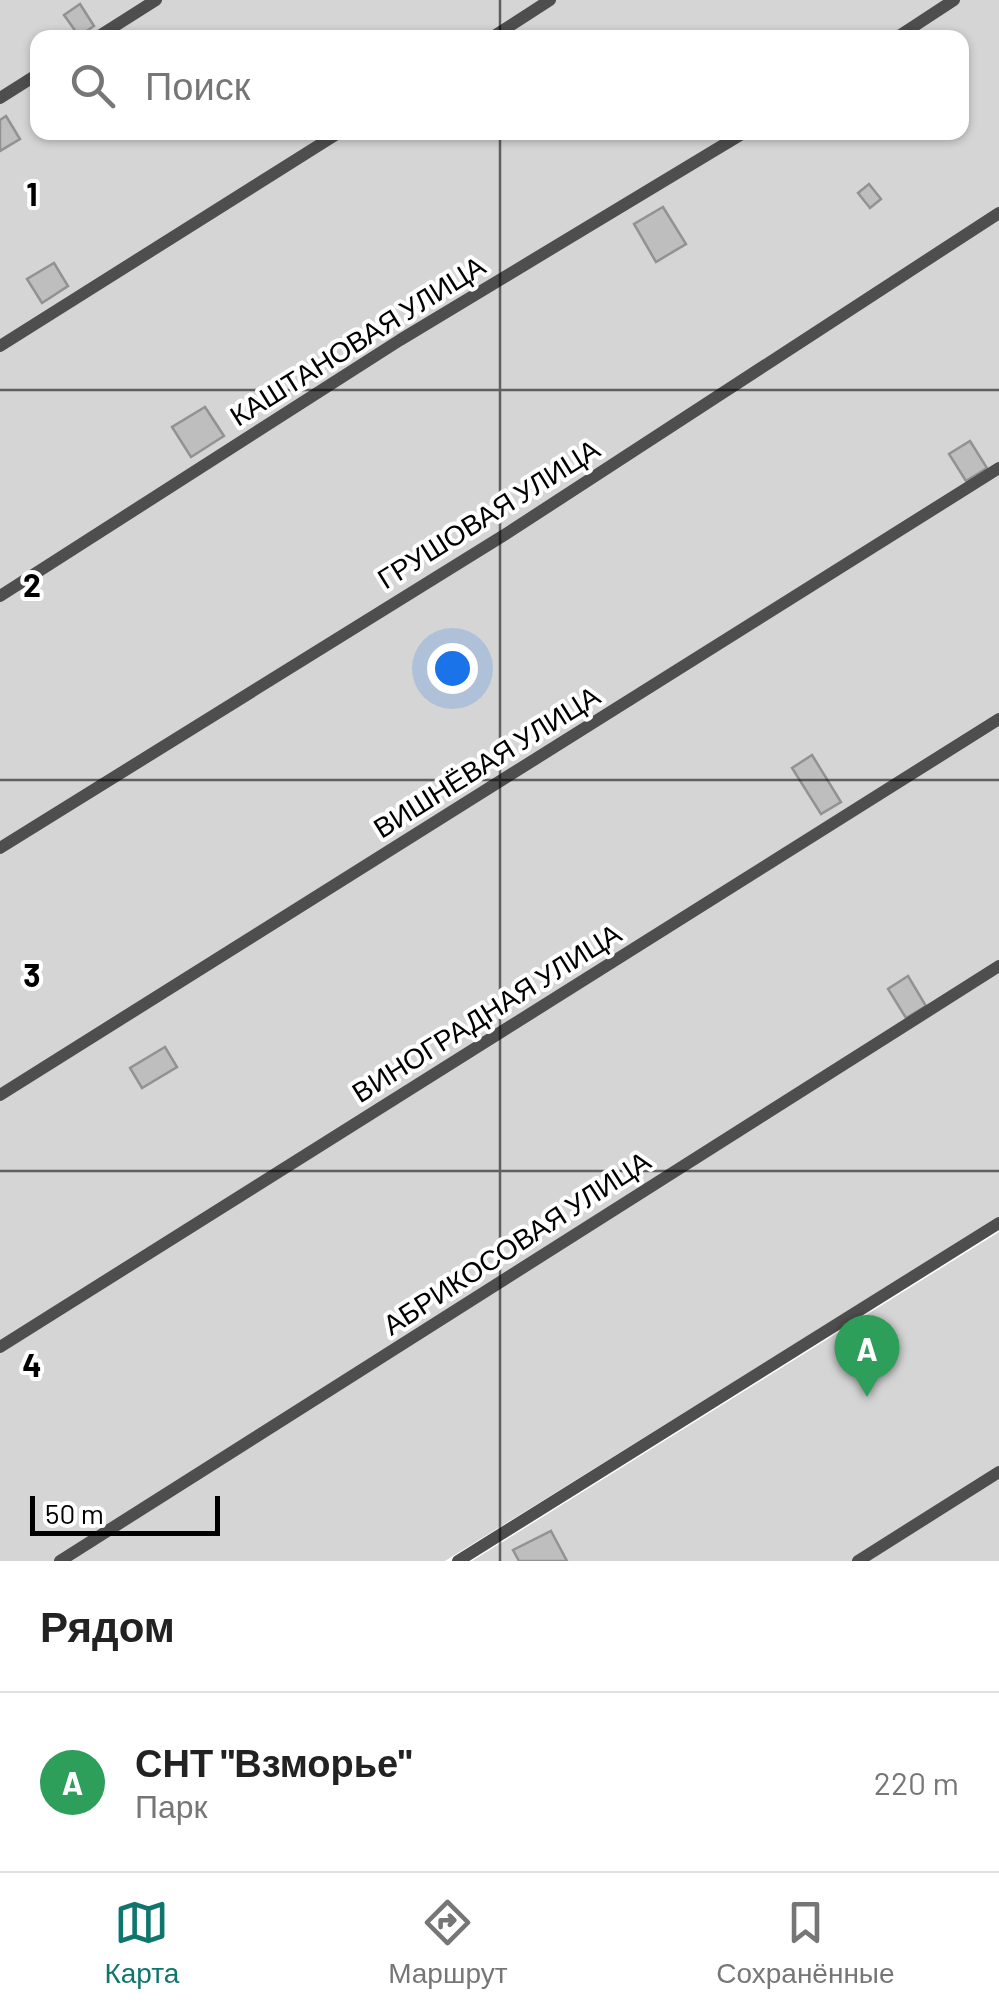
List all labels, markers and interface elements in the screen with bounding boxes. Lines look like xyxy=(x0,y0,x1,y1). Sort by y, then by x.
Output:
search box xyxy=(30,30,969,140)
icon: search xyxy=(65,58,120,113)
text: Поиск xyxy=(145,62,250,108)
text: 1 xyxy=(26,174,38,212)
street label: КАШТАНОВАЯ УЛИЦА xyxy=(223,247,491,432)
street label: ГРУШОВАЯ УЛИЦА xyxy=(371,431,606,595)
text: 2 xyxy=(23,565,41,603)
your location xyxy=(427,643,478,694)
street label: ВИШНЁВАЯ УЛИЦА xyxy=(367,677,606,844)
street label: ВИНОГРАДНАЯ УЛИЦА xyxy=(345,915,627,1109)
text: 3 xyxy=(23,955,41,993)
street label: АБРИКОСОВАЯ УЛИЦА xyxy=(376,1143,656,1341)
pin: A xyxy=(834,1314,900,1397)
text: 4 xyxy=(22,1345,42,1383)
scale bar xyxy=(30,1491,220,1536)
text: 50 m xyxy=(45,1496,104,1530)
text: Рядом xyxy=(40,1600,175,1650)
text: СНТ "Взморье" xyxy=(135,1739,412,1785)
text: A xyxy=(62,1763,83,1801)
text: 220 m xyxy=(874,1763,959,1801)
text: Парк xyxy=(135,1786,208,1824)
tab: Карта xyxy=(104,1895,179,1990)
tab: Маршрут xyxy=(388,1895,507,1990)
tab: Сохранённые xyxy=(716,1895,895,1990)

